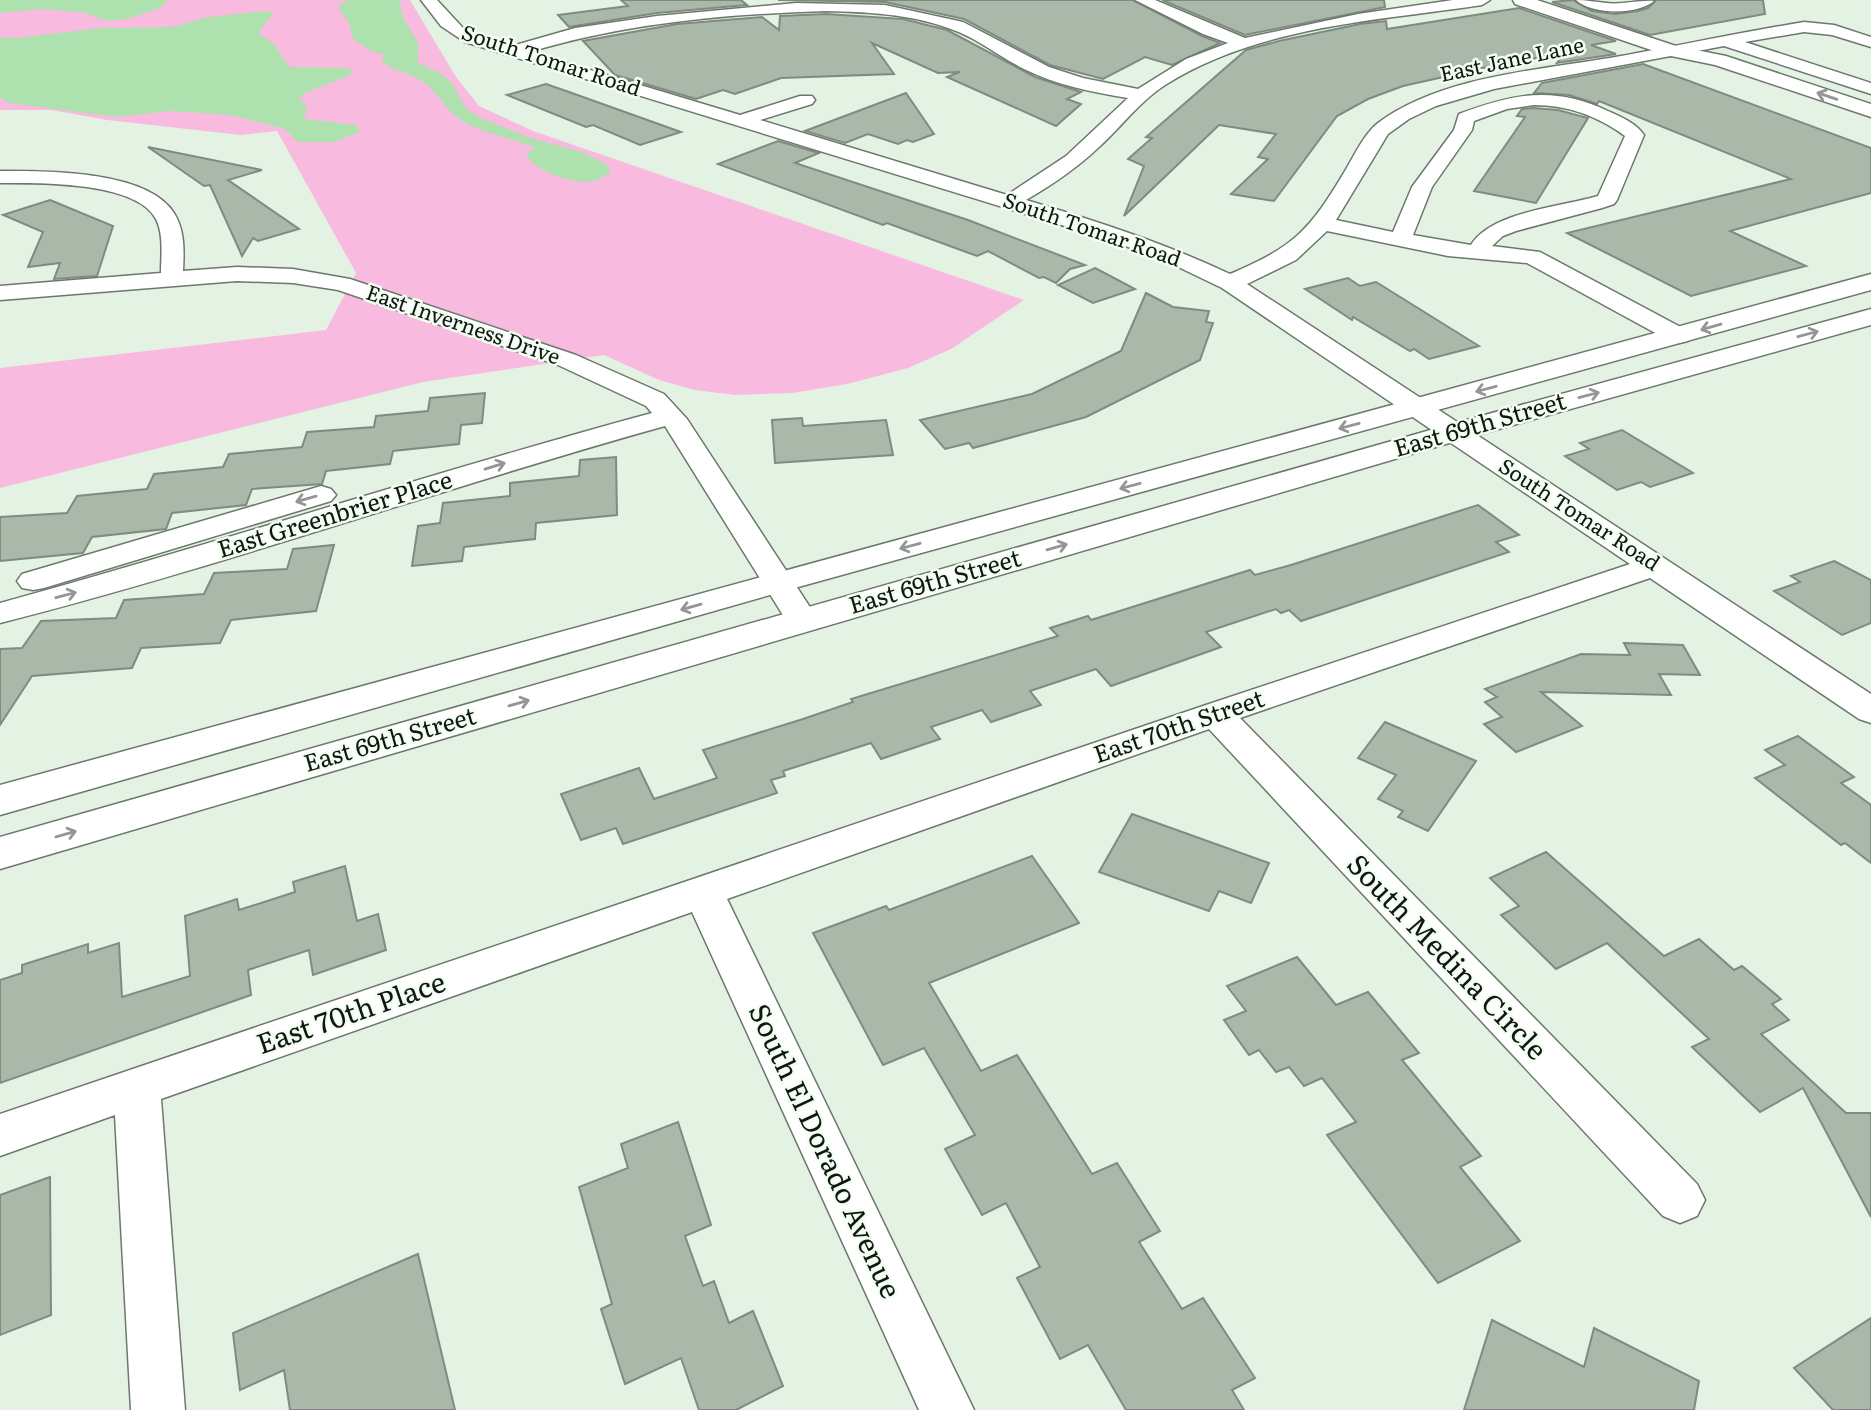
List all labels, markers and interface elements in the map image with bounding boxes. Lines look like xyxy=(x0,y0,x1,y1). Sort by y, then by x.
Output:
street label: South Tomar Road xyxy=(458,15,645,102)
street label: East Jane Lane xyxy=(1437,27,1586,88)
one-way arrow xyxy=(1817,89,1839,101)
street label: South Tomar Road xyxy=(999,183,1186,273)
street label: East Inverness Drive xyxy=(363,275,565,370)
one-way arrow xyxy=(1700,321,1722,334)
one-way arrow xyxy=(1797,327,1819,340)
street label: East 69th Street xyxy=(1389,381,1570,464)
one-way arrow xyxy=(1476,383,1498,396)
one-way arrow xyxy=(1577,388,1599,401)
one-way arrow xyxy=(1338,420,1361,433)
street label: South Tomar Road xyxy=(1494,449,1667,577)
one-way arrow xyxy=(484,458,506,471)
street label: East Greenbrier Place xyxy=(213,460,456,565)
one-way arrow xyxy=(1119,480,1141,493)
one-way arrow xyxy=(295,494,317,507)
street label: East 69th Street xyxy=(844,538,1025,621)
one-way arrow xyxy=(899,540,922,553)
one-way arrow xyxy=(1045,540,1067,553)
one-way arrow xyxy=(54,588,77,601)
one-way arrow xyxy=(680,601,702,614)
street label: East 70th Street xyxy=(1088,679,1268,770)
one-way arrow xyxy=(508,695,530,708)
street label: East 69th Street xyxy=(299,696,480,779)
one-way arrow xyxy=(54,827,76,840)
street label: South Medina Circle xyxy=(1339,843,1558,1068)
street label: East 70th Place xyxy=(250,959,450,1063)
street label: South El Dorado Avenue xyxy=(740,996,914,1304)

